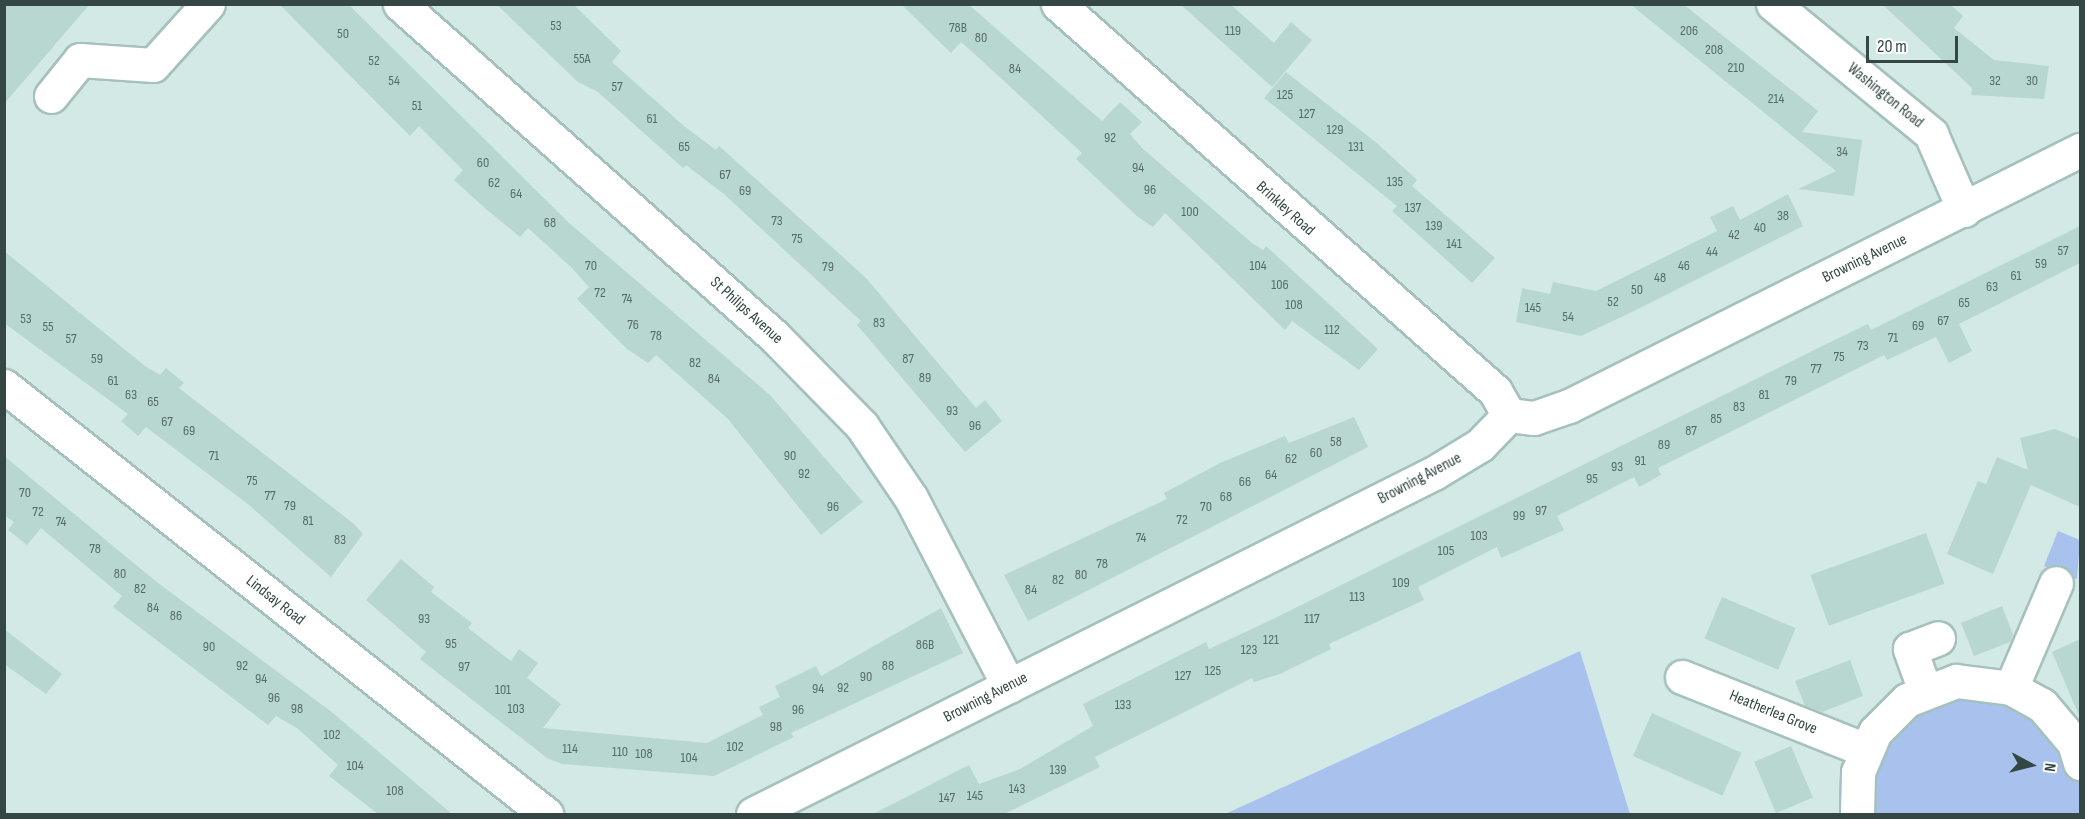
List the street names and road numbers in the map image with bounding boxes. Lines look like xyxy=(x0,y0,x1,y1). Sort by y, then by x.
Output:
street label: Washington Road xyxy=(1843,59,1927,133)
street label: Brinkley Road xyxy=(1252,178,1318,240)
street label: Browning Avenue xyxy=(1820,230,1910,288)
street label: St Philips Avenue xyxy=(706,273,786,349)
street label: Browning Avenue xyxy=(1375,449,1465,509)
street label: Lindsay Road xyxy=(242,572,308,630)
street label: Browning Avenue xyxy=(941,669,1031,727)
street label: Heatherlea Grove xyxy=(1726,687,1820,739)

